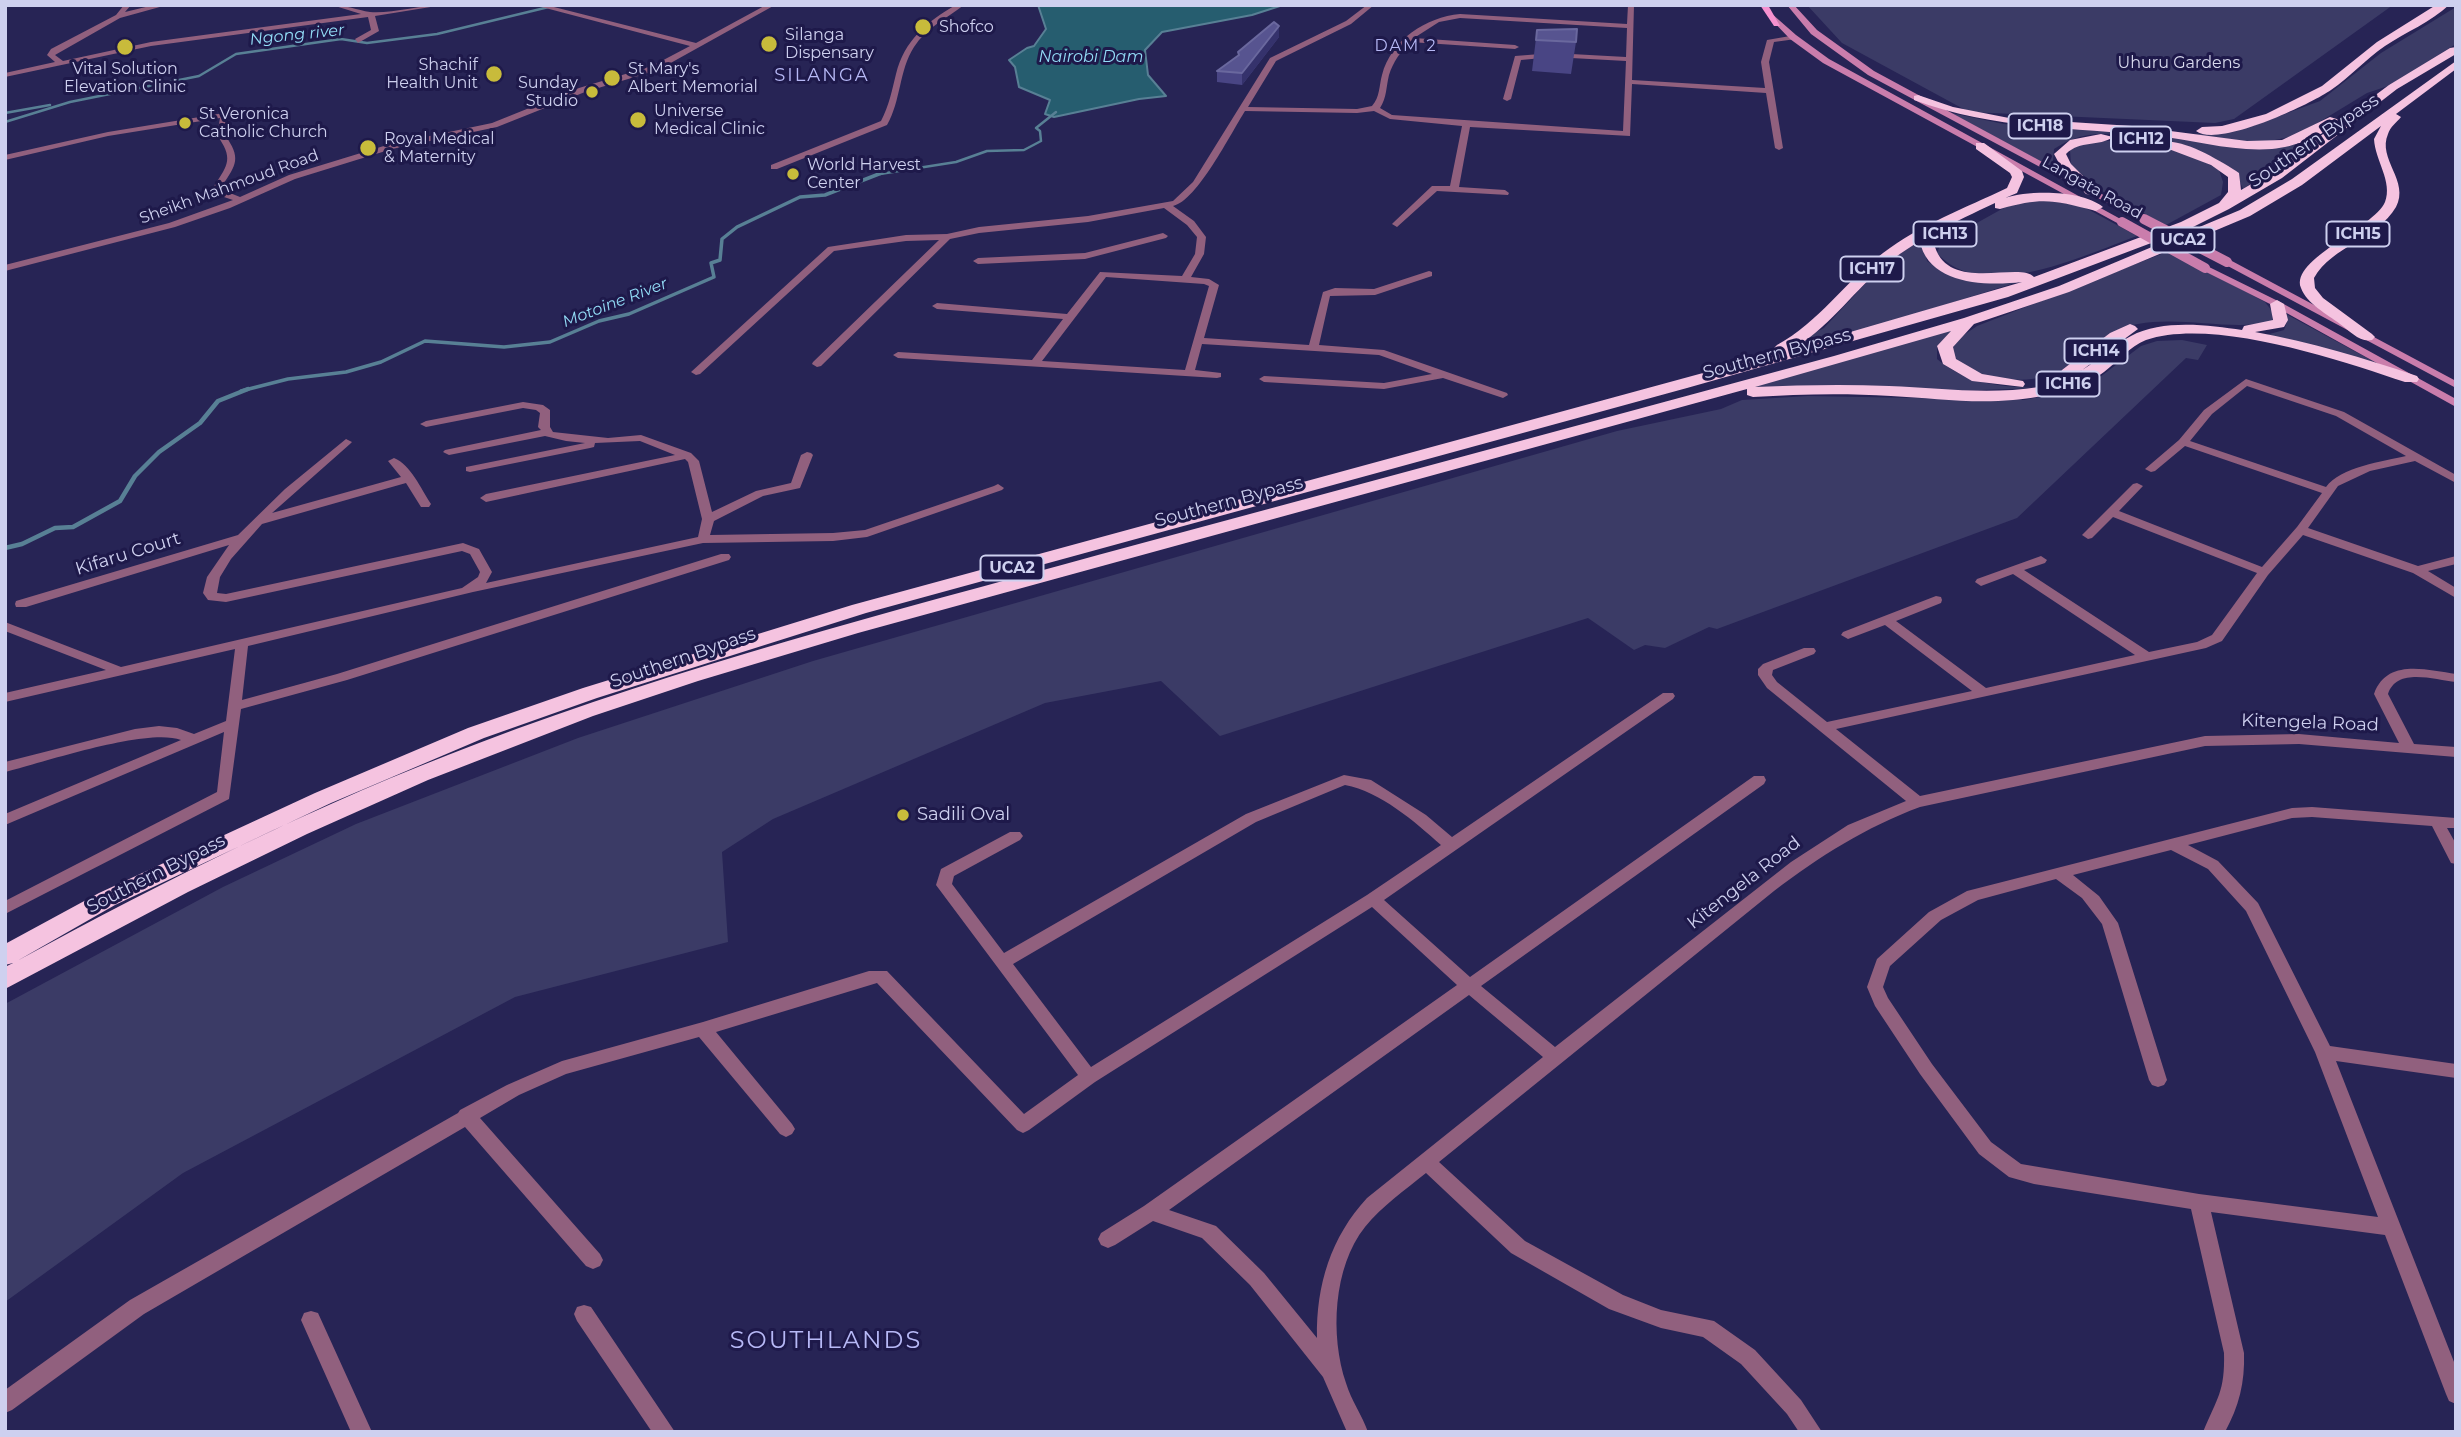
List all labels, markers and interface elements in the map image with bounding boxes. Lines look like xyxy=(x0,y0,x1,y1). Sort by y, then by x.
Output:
marker: Shofco xyxy=(913,17,933,37)
place label: Shofco xyxy=(939,17,994,37)
water label: Ngong river xyxy=(249,20,345,50)
place label: Silanga Dispensary xyxy=(785,25,874,63)
marker: Silanga Dispensary xyxy=(759,34,779,54)
district label: DAM 2 xyxy=(1375,36,1437,56)
marker: Vital Solution Elevation Clinic xyxy=(115,37,135,57)
water label: Nairobi Dam xyxy=(1039,47,1143,67)
park label: Uhuru Gardens xyxy=(2118,53,2240,73)
place label: Shachif Health Unit xyxy=(386,55,478,93)
place label: Vital Solution Elevation Clinic xyxy=(64,59,186,97)
place label: St Mary's Albert Memorial xyxy=(628,59,758,97)
marker: Shachif Health Unit xyxy=(484,64,504,84)
district label: SILANGA xyxy=(775,65,869,87)
marker: St Mary's Albert Memorial xyxy=(602,68,622,88)
place label: Sunday Studio xyxy=(518,73,578,111)
marker: Sunday Studio xyxy=(584,84,600,100)
street label: Southern Bypass xyxy=(2245,89,2383,193)
place label: Universe Medical Clinic xyxy=(654,101,765,139)
place label: St Veronica Catholic Church xyxy=(199,104,328,142)
marker: Universe Medical Clinic xyxy=(628,110,648,130)
road number: ICH18 xyxy=(2008,114,2072,138)
marker: St Veronica Catholic Church xyxy=(177,115,193,131)
road number: ICH12 xyxy=(2111,127,2171,152)
place label: Royal Medical & Maternity xyxy=(384,129,495,167)
marker: Royal Medical & Maternity xyxy=(358,138,378,158)
street label: Sheikh Mahmoud Road xyxy=(137,146,321,228)
street label: Langata Road xyxy=(2038,153,2146,223)
place label: World Harvest Center xyxy=(807,155,921,193)
marker: World Harvest Center xyxy=(785,166,801,182)
road number: ICH13 xyxy=(1913,222,1976,246)
road number: ICH15 xyxy=(2326,222,2390,246)
road number: UCA2 xyxy=(2152,228,2214,252)
road number: ICH17 xyxy=(1840,256,1904,282)
water label: Motoine River xyxy=(560,274,670,332)
street label: Southern Bypass xyxy=(1701,324,1853,384)
road number: ICH14 xyxy=(2064,338,2128,364)
road number: ICH16 xyxy=(2036,372,2100,396)
street label: Southern Bypass xyxy=(1153,472,1305,532)
street label: Kifaru Court xyxy=(73,528,183,580)
road number: UCA2 xyxy=(981,555,1044,580)
street label: Southern Bypass xyxy=(607,623,759,693)
street label: Kitengela Road xyxy=(2241,710,2379,736)
place label: Sadili Oval xyxy=(917,804,1010,826)
marker: Sadili Oval xyxy=(895,807,911,823)
street label: Southern Bypass xyxy=(83,830,229,918)
street label: Kitengela Road xyxy=(1683,832,1805,934)
district label: SOUTHLANDS xyxy=(731,1327,921,1355)

